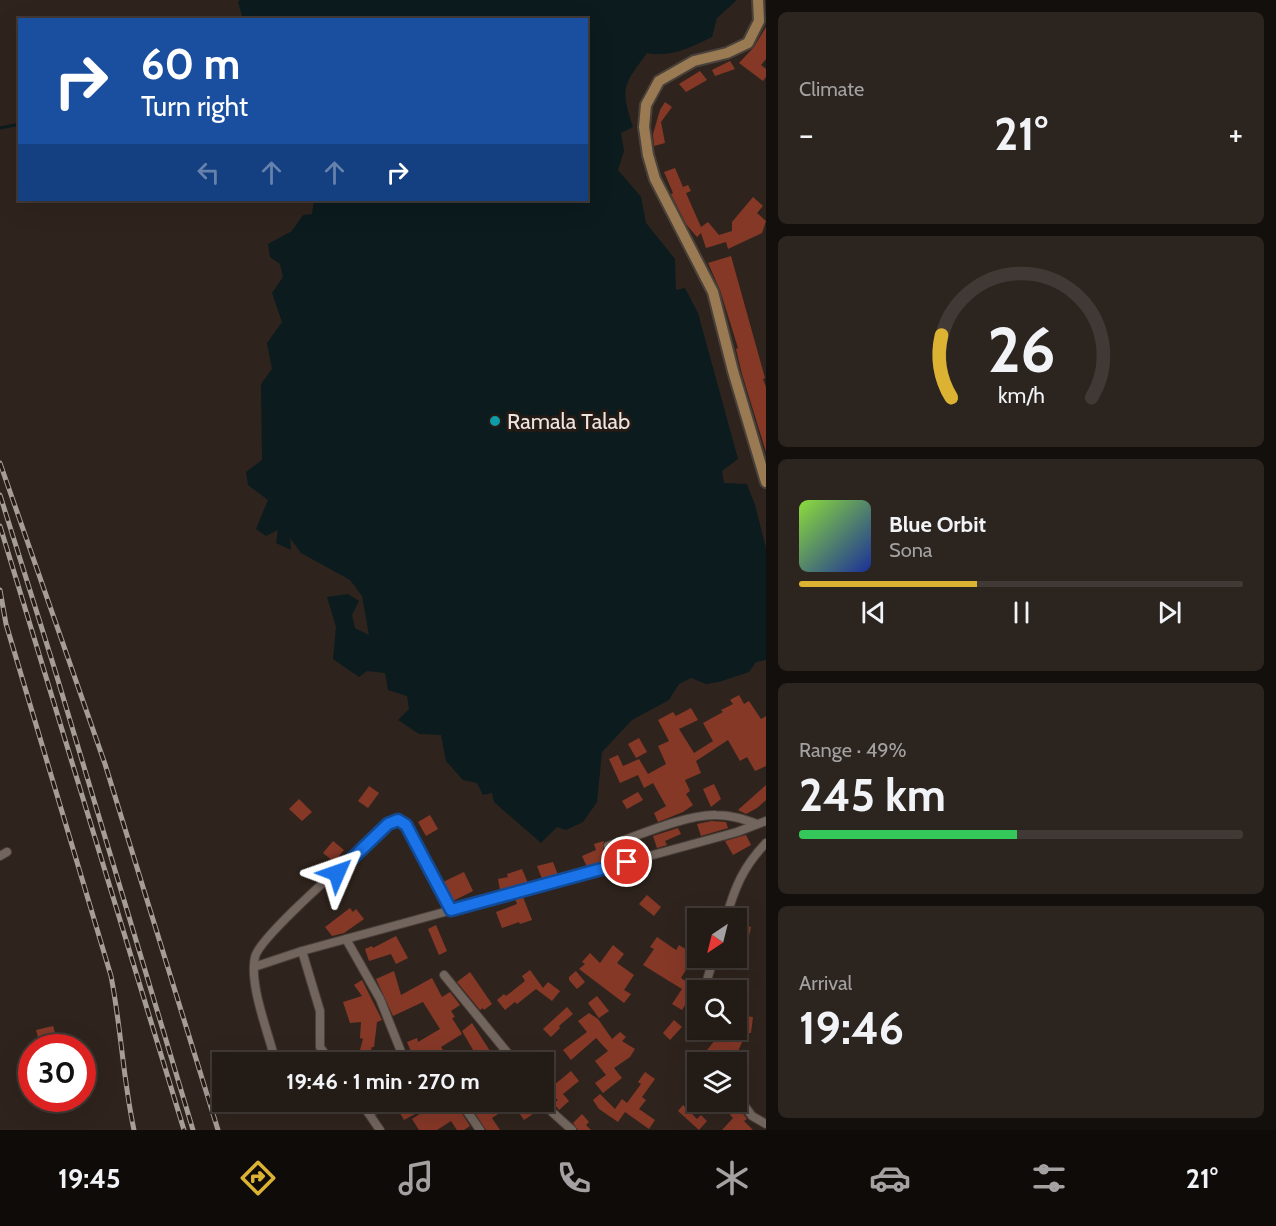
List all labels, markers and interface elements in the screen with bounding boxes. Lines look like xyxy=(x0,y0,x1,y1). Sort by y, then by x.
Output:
text: 60 m xyxy=(141,38,240,90)
icon: right xyxy=(42,42,120,120)
text: Climate xyxy=(799,77,864,101)
text: Turn right xyxy=(141,90,248,123)
text: 21° xyxy=(994,107,1048,161)
text: − xyxy=(799,114,814,154)
text: + xyxy=(1228,114,1243,154)
icon: left xyxy=(192,156,225,189)
icon: ahead xyxy=(255,156,288,189)
icon: ahead xyxy=(318,156,351,189)
icon: right xyxy=(381,156,414,189)
text: 26 xyxy=(987,313,1055,389)
text: km/h xyxy=(998,383,1044,409)
place label: Ramala Talab xyxy=(507,408,630,435)
marker: Ramala Talab xyxy=(488,414,502,428)
text: Blue Orbit xyxy=(889,511,986,538)
text: Sona xyxy=(889,538,932,562)
icon: previous xyxy=(857,596,890,629)
icon: pause xyxy=(1005,596,1038,629)
icon: next xyxy=(1153,596,1186,629)
text: Range · 49% xyxy=(799,738,907,762)
text: 245 km xyxy=(799,768,946,822)
pin xyxy=(601,836,652,887)
position arrow xyxy=(305,841,369,905)
icon: arrive xyxy=(610,845,643,878)
north arrow xyxy=(687,908,747,968)
map controls xyxy=(687,908,747,1112)
text: Arrival xyxy=(799,971,852,995)
button: search xyxy=(687,980,747,1040)
text: 19:46 xyxy=(799,1001,904,1055)
speed limit sign: 30 xyxy=(18,1034,96,1112)
button: layers xyxy=(687,1052,747,1112)
text: 19:46 · 1 min · 270 m xyxy=(286,1068,480,1095)
icon: directions xyxy=(237,1157,279,1199)
icon: music xyxy=(395,1157,437,1199)
icon: phone xyxy=(553,1157,595,1199)
icon: climate xyxy=(711,1157,753,1199)
icon: car xyxy=(869,1157,911,1199)
icon: filters xyxy=(1028,1157,1070,1199)
text: 19:45 xyxy=(58,1162,121,1195)
text: 21° xyxy=(1186,1162,1218,1195)

